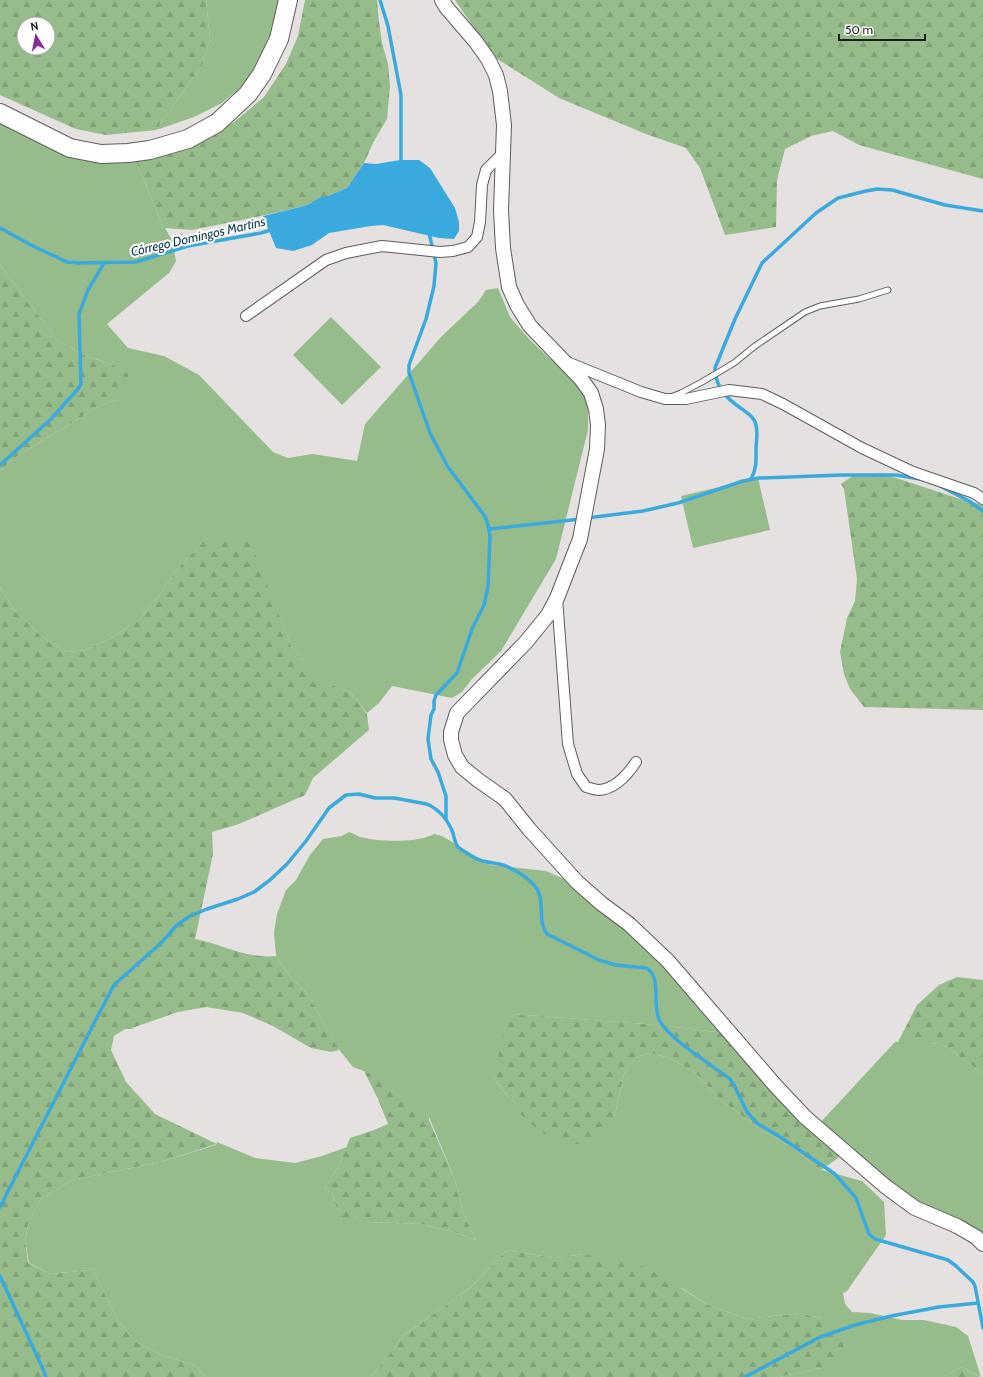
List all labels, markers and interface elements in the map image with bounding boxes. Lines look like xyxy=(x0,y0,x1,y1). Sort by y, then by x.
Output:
north arrow xyxy=(16,16,56,56)
scale bar xyxy=(839,16,925,42)
text: N xyxy=(29,19,39,34)
text: 50 m xyxy=(845,22,873,37)
water label: Córrego Domingos Martins xyxy=(129,213,267,259)

